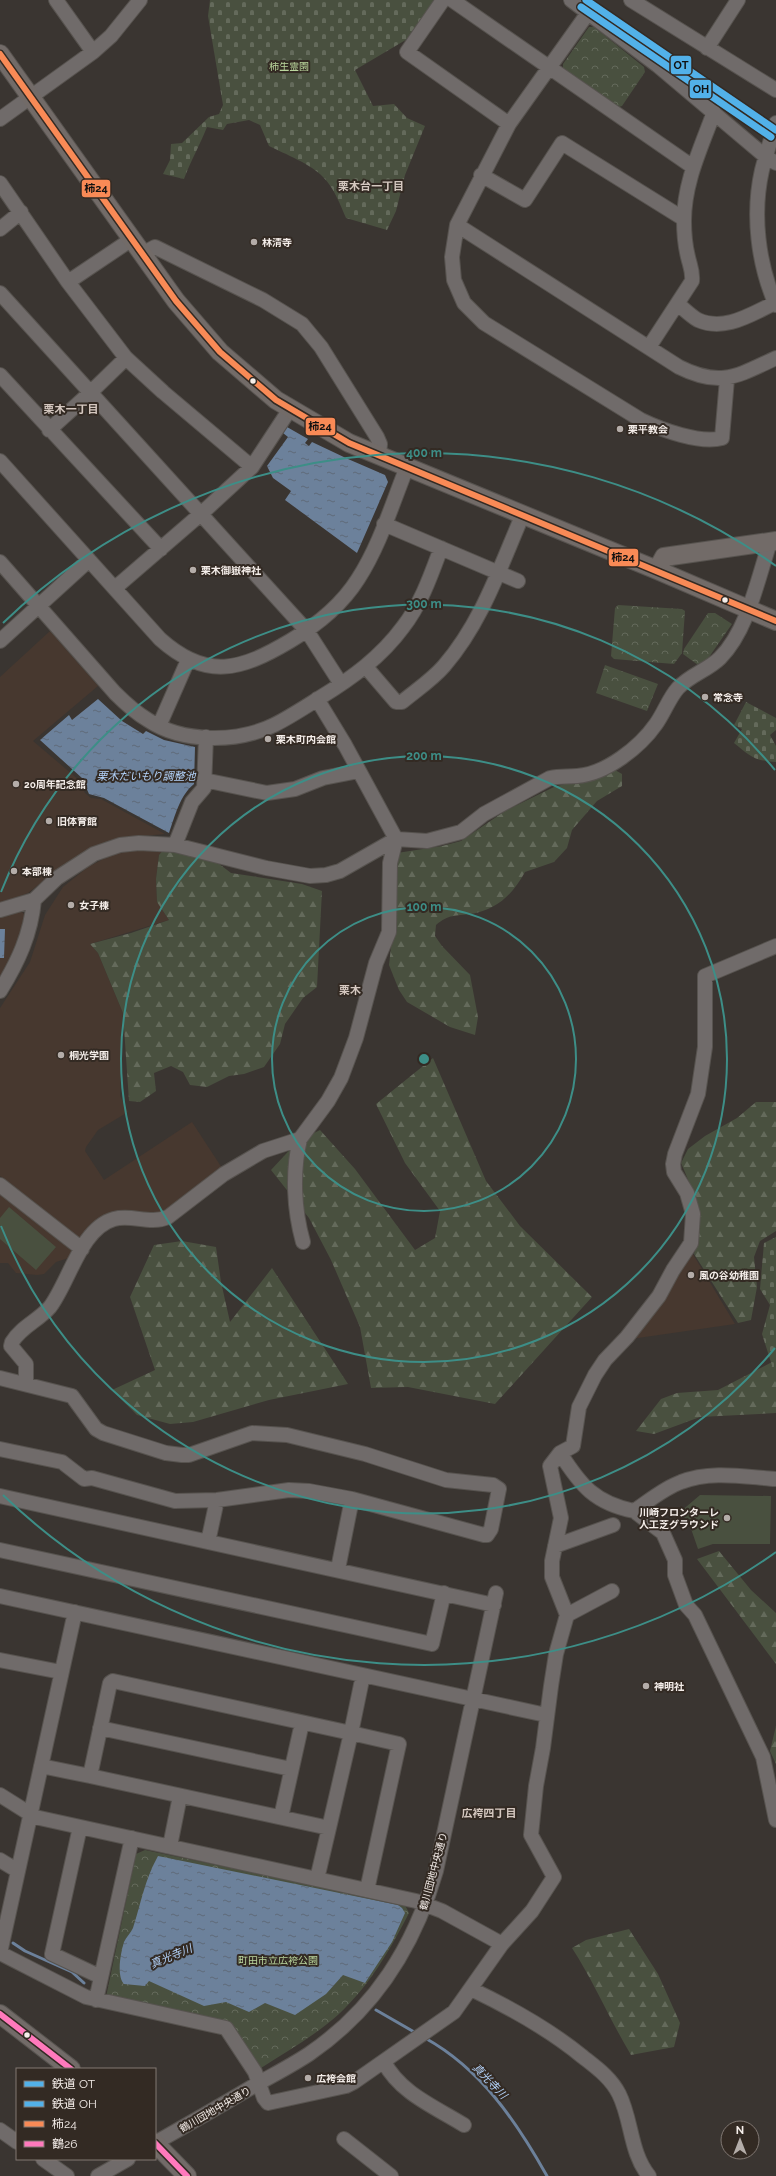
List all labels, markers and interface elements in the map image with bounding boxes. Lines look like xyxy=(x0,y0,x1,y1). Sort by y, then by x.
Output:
line badge: OT xyxy=(670,55,692,75)
text: OT xyxy=(674,59,689,72)
park label: 柿生霊園 xyxy=(269,61,309,72)
line badge: OH xyxy=(689,79,712,99)
text: OH xyxy=(693,83,709,96)
line badge: 柿24 xyxy=(81,179,111,198)
district label: 栗木台一丁目 xyxy=(338,180,404,193)
text: 柿24 xyxy=(84,182,108,195)
marker: 林清寺 xyxy=(249,237,259,247)
place label: 林清寺 xyxy=(262,237,292,248)
unlabelled marker xyxy=(248,376,258,386)
district label: 栗木一丁目 xyxy=(44,403,99,416)
line badge: 柿24 xyxy=(305,417,336,436)
text: 柿24 xyxy=(308,420,332,433)
marker: 栗平教会 xyxy=(615,424,625,434)
place label: 栗平教会 xyxy=(628,424,668,435)
text: 400 m xyxy=(406,446,442,460)
line badge: 柿24 xyxy=(608,548,639,567)
text: 柿24 xyxy=(611,551,635,564)
marker: 栗木御嶽神社 xyxy=(188,565,198,575)
place label: 栗木御嶽神社 xyxy=(201,565,262,576)
unlabelled marker xyxy=(720,595,730,605)
text: 300 m xyxy=(406,597,442,611)
marker: 常念寺 xyxy=(700,692,710,702)
place label: 常念寺 xyxy=(713,692,743,703)
marker: 栗木町内会館 xyxy=(263,734,273,744)
place label: 栗木町内会館 xyxy=(276,734,336,745)
text: 200 m xyxy=(406,749,442,763)
water label: 栗木だいもり調整池 xyxy=(97,770,196,783)
marker: 20周年記念館 xyxy=(11,779,21,789)
place label: 20周年記念館 xyxy=(24,779,86,790)
marker: 旧体育館 xyxy=(44,816,54,826)
place label: 旧体育館 xyxy=(57,816,97,827)
marker: 本部棟 xyxy=(9,866,19,876)
place label: 本部棟 xyxy=(21,866,52,877)
marker: 女子棟 xyxy=(66,900,76,910)
place label: 女子棟 xyxy=(79,900,109,911)
text: 100 m xyxy=(407,900,441,914)
district label: 栗木 xyxy=(339,984,361,997)
marker: 桐光学園 xyxy=(56,1050,66,1060)
place label: 桐光学園 xyxy=(69,1050,109,1061)
centre of rings xyxy=(417,1052,431,1066)
marker: 風の谷幼稚園 xyxy=(686,1270,696,1280)
place label: 風の谷幼稚園 xyxy=(699,1270,759,1281)
place label: 川崎フロンターレ 人工芝グラウンド xyxy=(639,1507,719,1530)
marker: 川崎フロンターレ 人工芝グラウンド xyxy=(722,1513,732,1523)
marker: 神明社 xyxy=(641,1681,651,1691)
place label: 神明社 xyxy=(654,1681,685,1692)
district label: 広袴四丁目 xyxy=(462,1807,517,1820)
street label: 鶴川団地中央通り xyxy=(418,1831,449,1911)
water label: 真光寺川 xyxy=(148,1941,195,1971)
park label: 町田市立広袴公園 xyxy=(238,1955,318,1966)
unlabelled marker xyxy=(22,2030,32,2040)
water label: 真光寺川 xyxy=(470,2061,510,2102)
legend xyxy=(16,2068,156,2160)
marker: 広袴会館 xyxy=(303,2073,313,2083)
place label: 広袴会館 xyxy=(316,2073,356,2084)
text: 鉄道 OT xyxy=(52,2077,96,2091)
street label: 鶴川団地中央通り xyxy=(178,2085,253,2134)
text: 鉄道 OH xyxy=(52,2097,97,2111)
text: 柿24 xyxy=(52,2117,77,2131)
north arrow xyxy=(720,2120,760,2160)
text: N xyxy=(736,2124,744,2137)
text: 鶴26 xyxy=(52,2137,78,2151)

